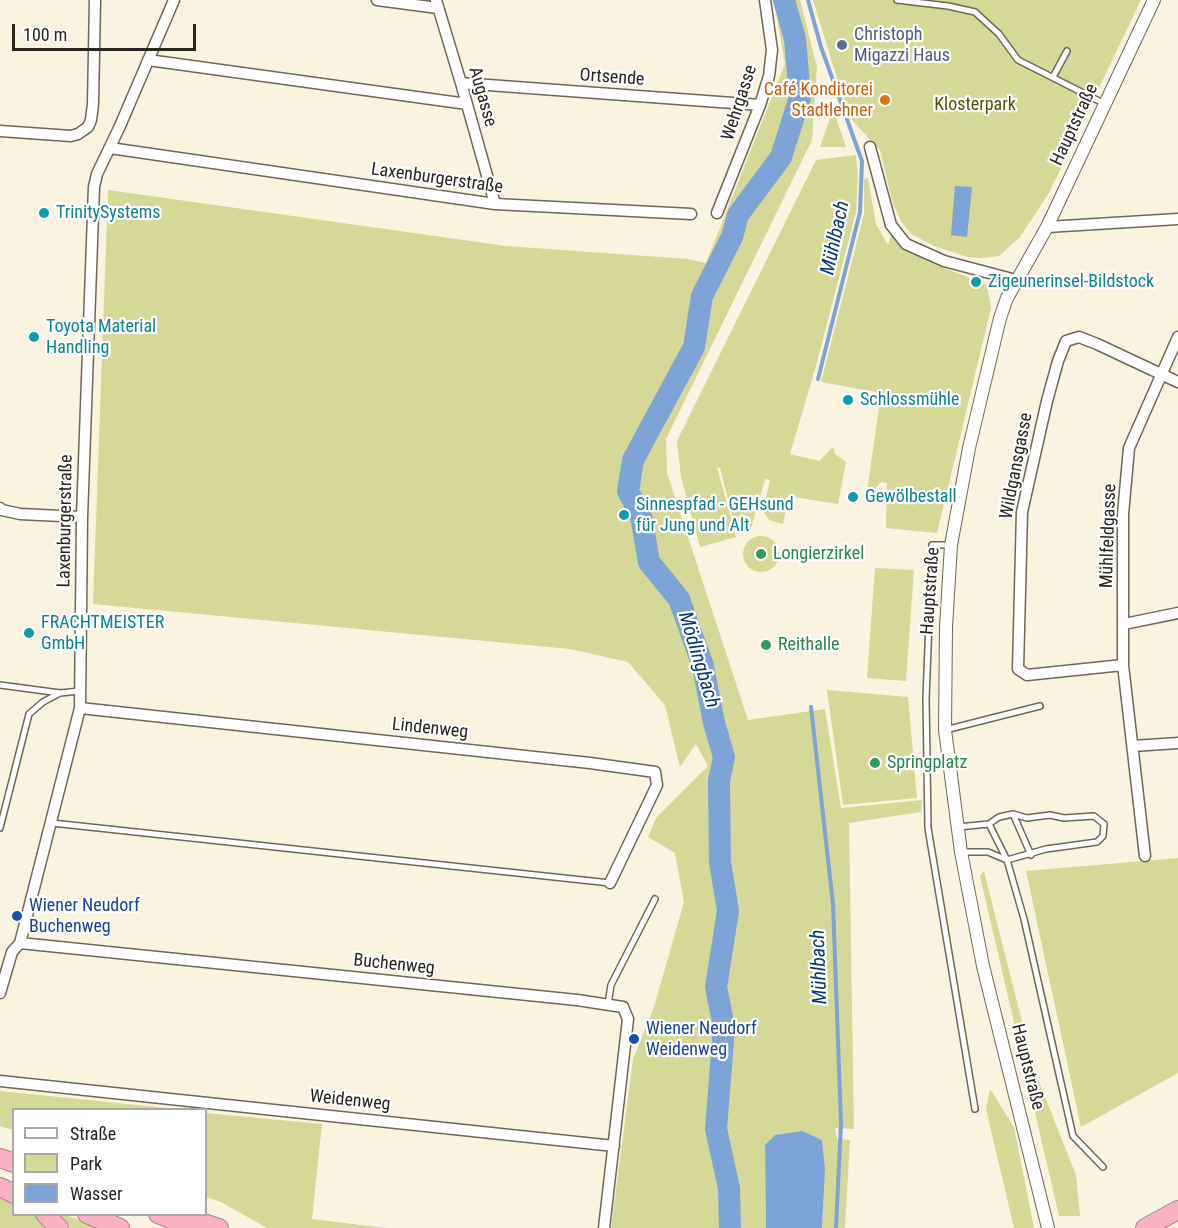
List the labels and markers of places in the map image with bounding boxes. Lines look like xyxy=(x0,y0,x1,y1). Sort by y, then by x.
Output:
place label: Christoph Migazzi Haus xyxy=(854,24,950,66)
marker: Christoph Migazzi Haus xyxy=(835,38,849,52)
place label: Café Konditorei Stadtlehner xyxy=(764,79,873,122)
marker: Café Konditorei Stadtlehner xyxy=(878,93,892,107)
place label: TrinitySystems xyxy=(56,202,161,224)
marker: TrinitySystems xyxy=(37,206,51,220)
place label: Zigeunerinsel-Bildstock xyxy=(988,271,1154,293)
marker: Zigeunerinsel-Bildstock xyxy=(969,275,983,289)
place label: Toyota Material Handling xyxy=(46,316,156,358)
marker: Toyota Material Handling xyxy=(27,330,41,344)
place label: Schlossmühle xyxy=(860,389,959,411)
marker: Schlossmühle xyxy=(841,393,855,407)
place label: Gewölbestall xyxy=(865,486,957,508)
marker: Gewölbestall xyxy=(846,490,860,504)
place label: Sinnespfad - GEHsund für Jung und Alt xyxy=(636,494,794,536)
marker: Sinnespfad - GEHsund für Jung und Alt xyxy=(617,508,631,522)
place label: Longierzirkel xyxy=(773,543,864,565)
marker: Longierzirkel xyxy=(754,547,768,561)
place label: FRACHTMEISTER GmbH xyxy=(41,612,164,654)
marker: FRACHTMEISTER GmbH xyxy=(22,626,36,640)
place label: Reithalle xyxy=(778,634,839,656)
marker: Reithalle xyxy=(759,638,773,652)
place label: Springplatz xyxy=(887,752,967,774)
marker: Springplatz xyxy=(868,756,882,770)
place label: Wiener Neudorf Buchenweg xyxy=(29,895,140,938)
marker: Wiener Neudorf Buchenweg xyxy=(10,909,24,923)
place label: Wiener Neudorf Weidenweg xyxy=(646,1018,757,1060)
marker: Wiener Neudorf Weidenweg xyxy=(627,1032,641,1046)

